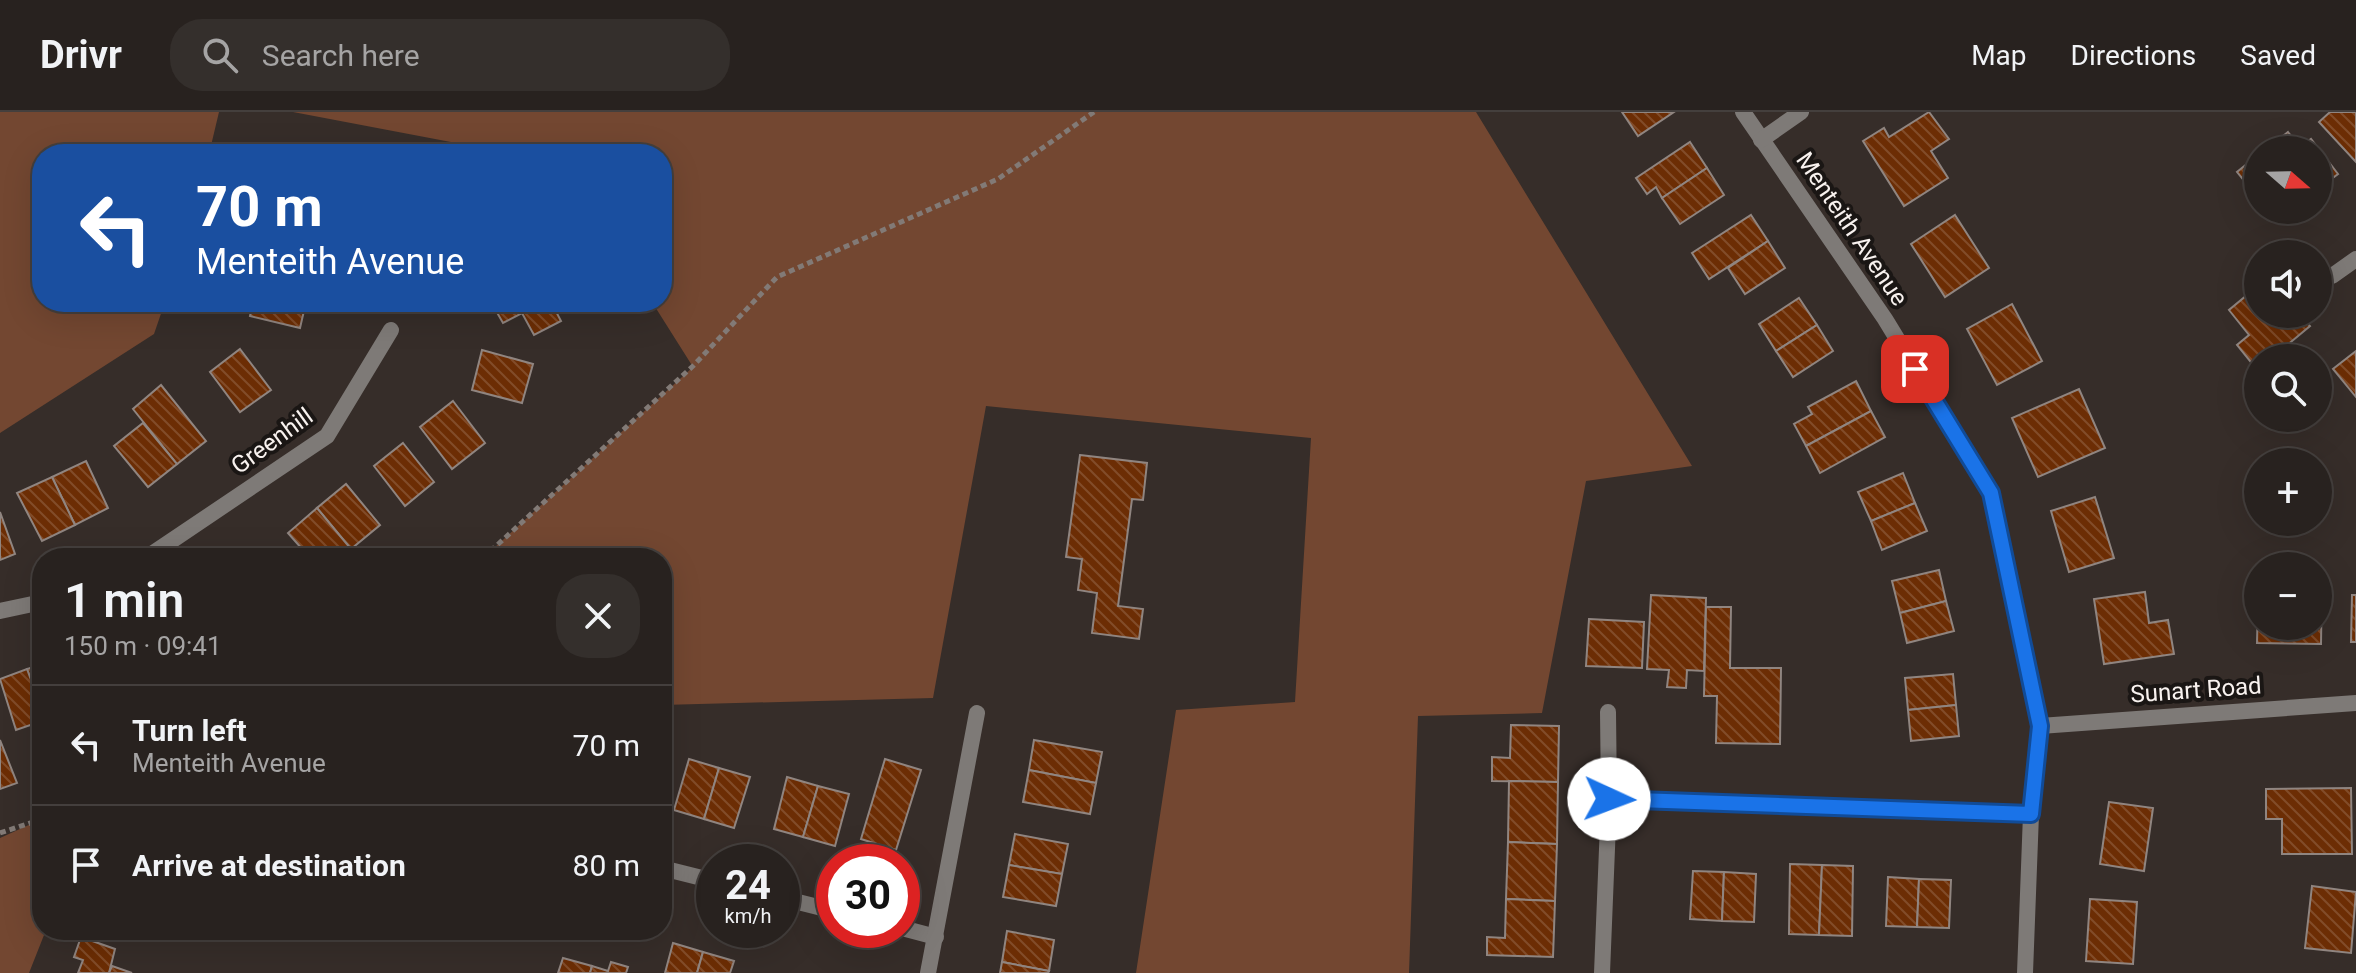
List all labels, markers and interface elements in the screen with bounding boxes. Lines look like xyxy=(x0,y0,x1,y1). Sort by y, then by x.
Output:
search box xyxy=(170,19,730,91)
text: Drivr xyxy=(40,33,122,77)
icon: search xyxy=(198,33,242,77)
text: Search here xyxy=(262,38,420,73)
text: Map xyxy=(1971,39,2027,72)
text: Directions xyxy=(2071,39,2196,72)
text: Saved xyxy=(2240,39,2316,72)
north arrow xyxy=(2244,136,2332,224)
map controls xyxy=(2244,136,2332,640)
street label: Menteith Avenue xyxy=(1790,147,1914,311)
text: 70 m xyxy=(196,174,323,240)
icon: left xyxy=(64,176,168,280)
button: sound xyxy=(2244,240,2332,328)
text: Menteith Avenue xyxy=(196,241,464,283)
pin xyxy=(1881,335,1949,403)
button: search xyxy=(2244,344,2332,432)
icon: arrive xyxy=(1893,347,1937,391)
street label: Greenhill xyxy=(226,402,318,480)
button: + xyxy=(2244,448,2332,536)
button: − xyxy=(2244,552,2332,640)
text: 1 min xyxy=(64,572,184,629)
button: close xyxy=(556,574,640,658)
text: 150 m · 09:41 xyxy=(64,631,222,661)
street label: Sunart Road xyxy=(2129,671,2263,709)
text: Turn left xyxy=(132,713,247,748)
icon: left xyxy=(64,723,108,767)
text: 70 m xyxy=(573,728,640,763)
text: Menteith Avenue xyxy=(132,748,326,778)
position arrow xyxy=(1567,757,1651,841)
icon: arrive xyxy=(64,843,108,887)
speed limit sign: 30 xyxy=(816,844,920,948)
text: Arrive at destination xyxy=(132,848,406,883)
text: 80 m xyxy=(573,848,640,883)
text: 24 xyxy=(725,862,771,909)
text: km/h xyxy=(725,904,771,928)

